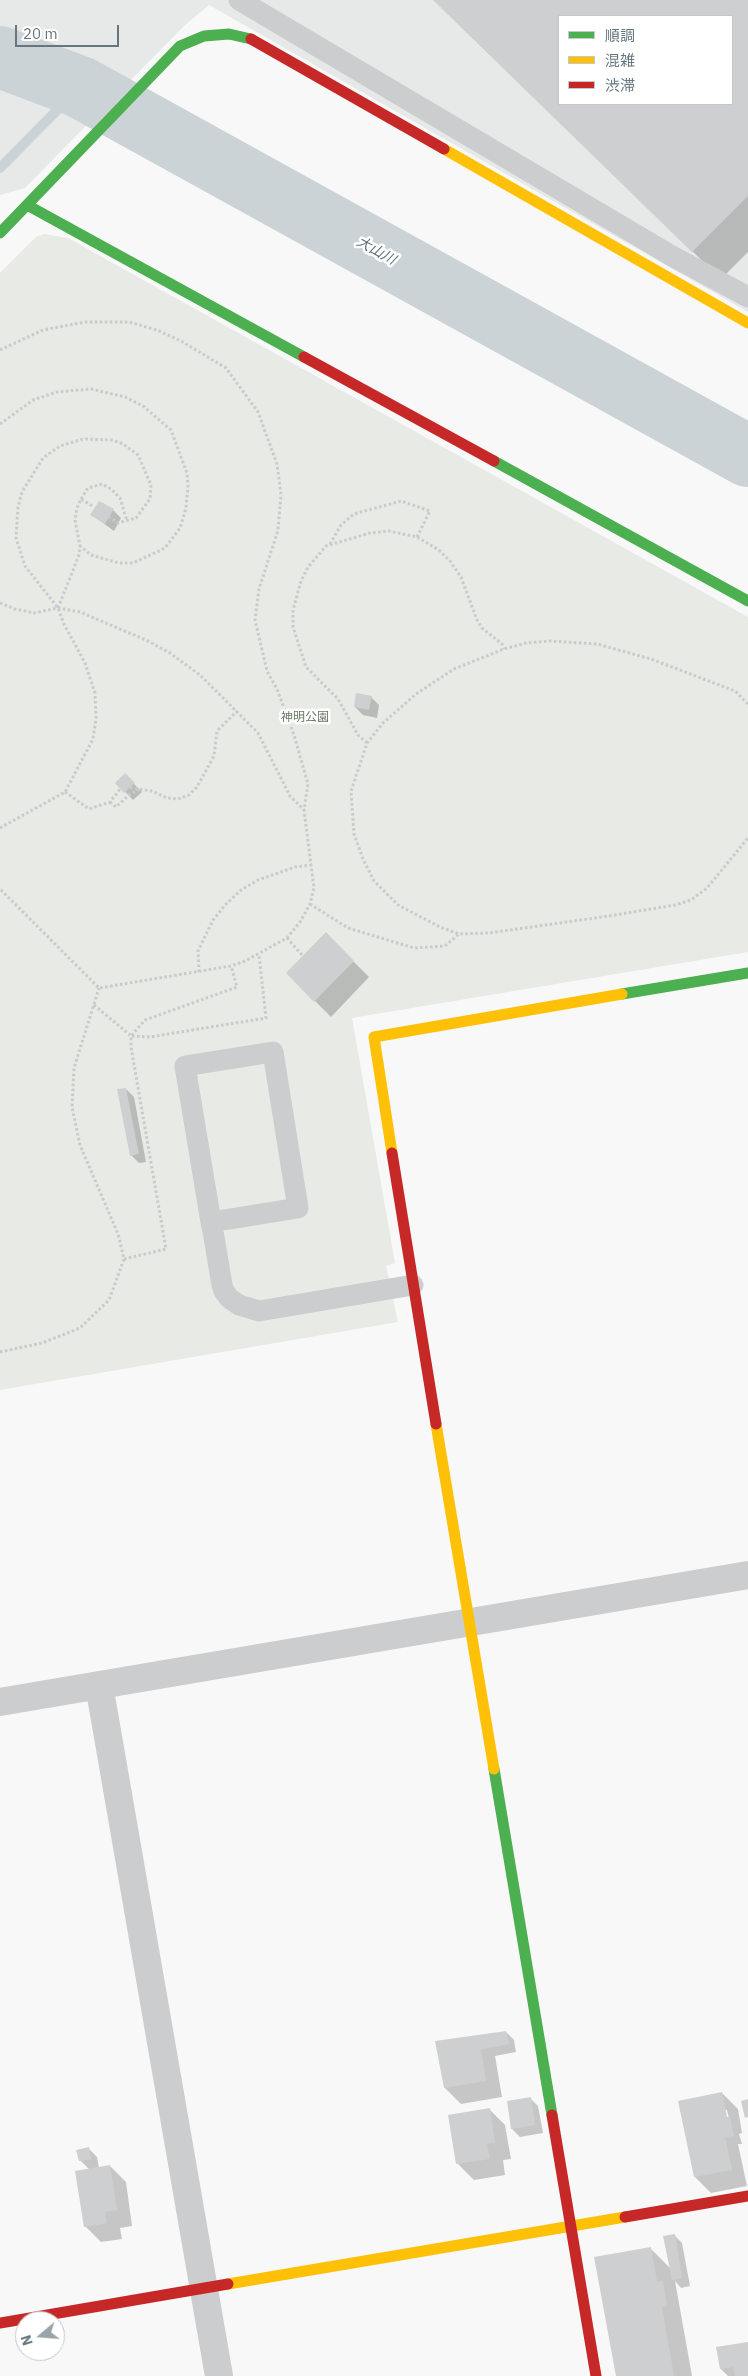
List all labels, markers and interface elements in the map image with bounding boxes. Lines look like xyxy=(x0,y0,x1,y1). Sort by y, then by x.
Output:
scale bar xyxy=(18,15,121,47)
legend xyxy=(558,15,733,105)
text: 20 m xyxy=(23,24,58,43)
text: 順調 xyxy=(605,26,635,45)
text: 混雑 xyxy=(605,51,635,70)
text: 渋滞 xyxy=(605,76,635,95)
water label: 大山川 xyxy=(354,233,398,269)
park label: 神明公園 xyxy=(281,711,329,725)
north arrow xyxy=(15,2311,65,2361)
text: N xyxy=(17,2333,37,2348)

